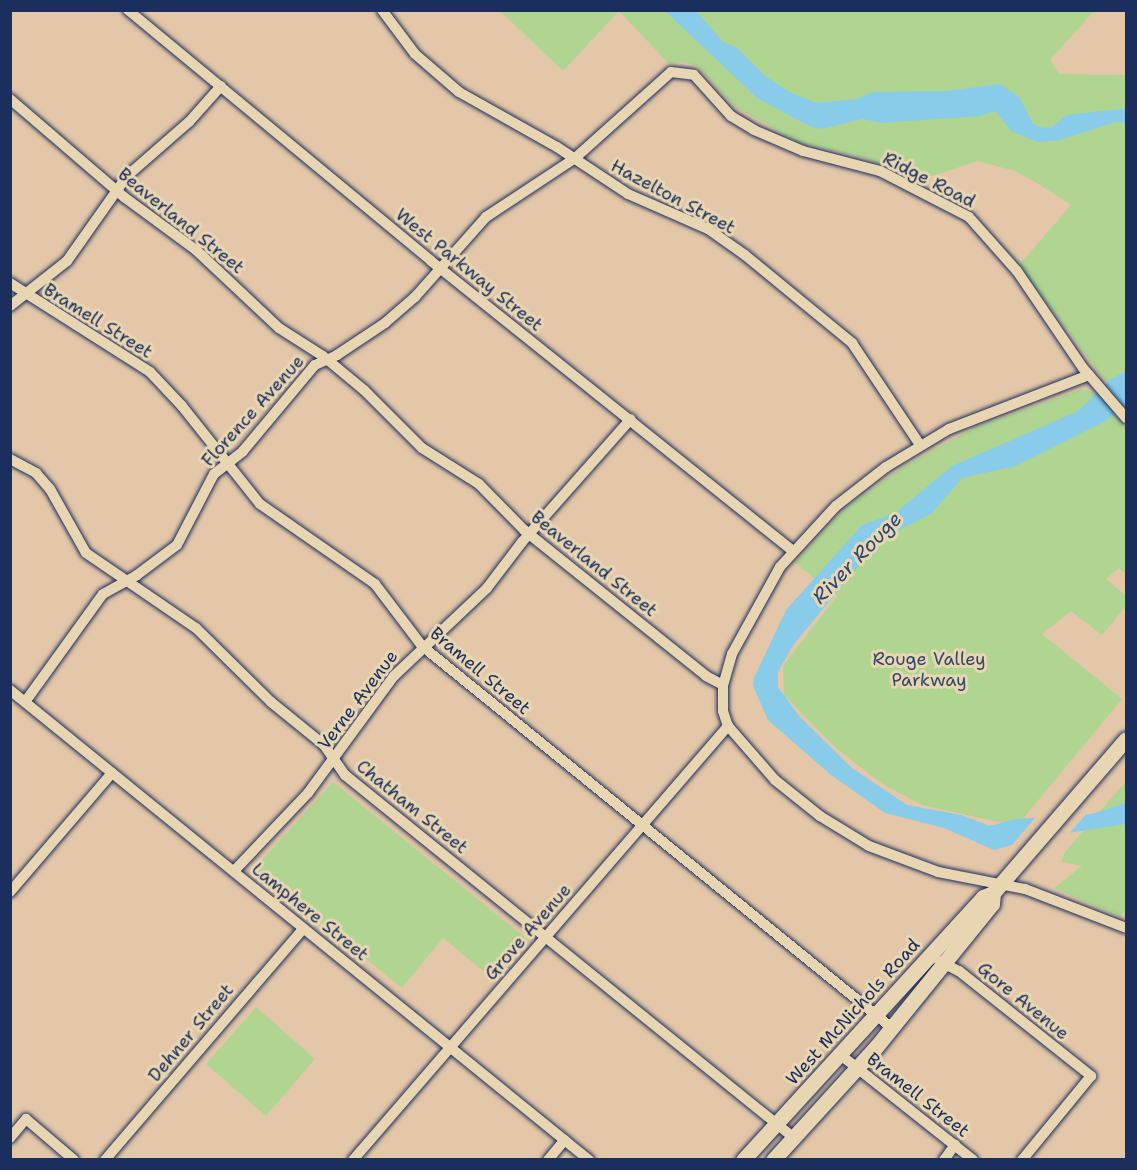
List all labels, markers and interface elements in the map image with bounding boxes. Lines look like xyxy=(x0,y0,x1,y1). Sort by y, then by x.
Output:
street label: Ridge Road xyxy=(879,147,979,213)
street label: Hazelton Street xyxy=(607,155,739,239)
street label: Beaverland Street xyxy=(113,163,249,279)
street label: West Parkway Street xyxy=(391,204,547,336)
street label: Bramell Street xyxy=(40,279,156,363)
street label: Florence Avenue xyxy=(197,351,309,471)
street label: Beaverland Street xyxy=(526,506,662,622)
water label: River Rouge xyxy=(807,507,907,609)
street label: Bramell Street xyxy=(425,623,535,719)
street label: Verne Avenue xyxy=(314,646,402,754)
park label: Rouge Valley Parkway xyxy=(872,649,986,692)
street label: Chatham Street xyxy=(352,755,472,859)
street label: Lamphere Street xyxy=(247,858,373,966)
street label: Grove Avenue xyxy=(480,879,576,985)
street label: West McNichols Road xyxy=(782,934,924,1090)
street label: Gore Avenue xyxy=(973,957,1073,1045)
street label: Dehner Street xyxy=(144,980,238,1086)
street label: Bramell Street xyxy=(862,1048,974,1142)

